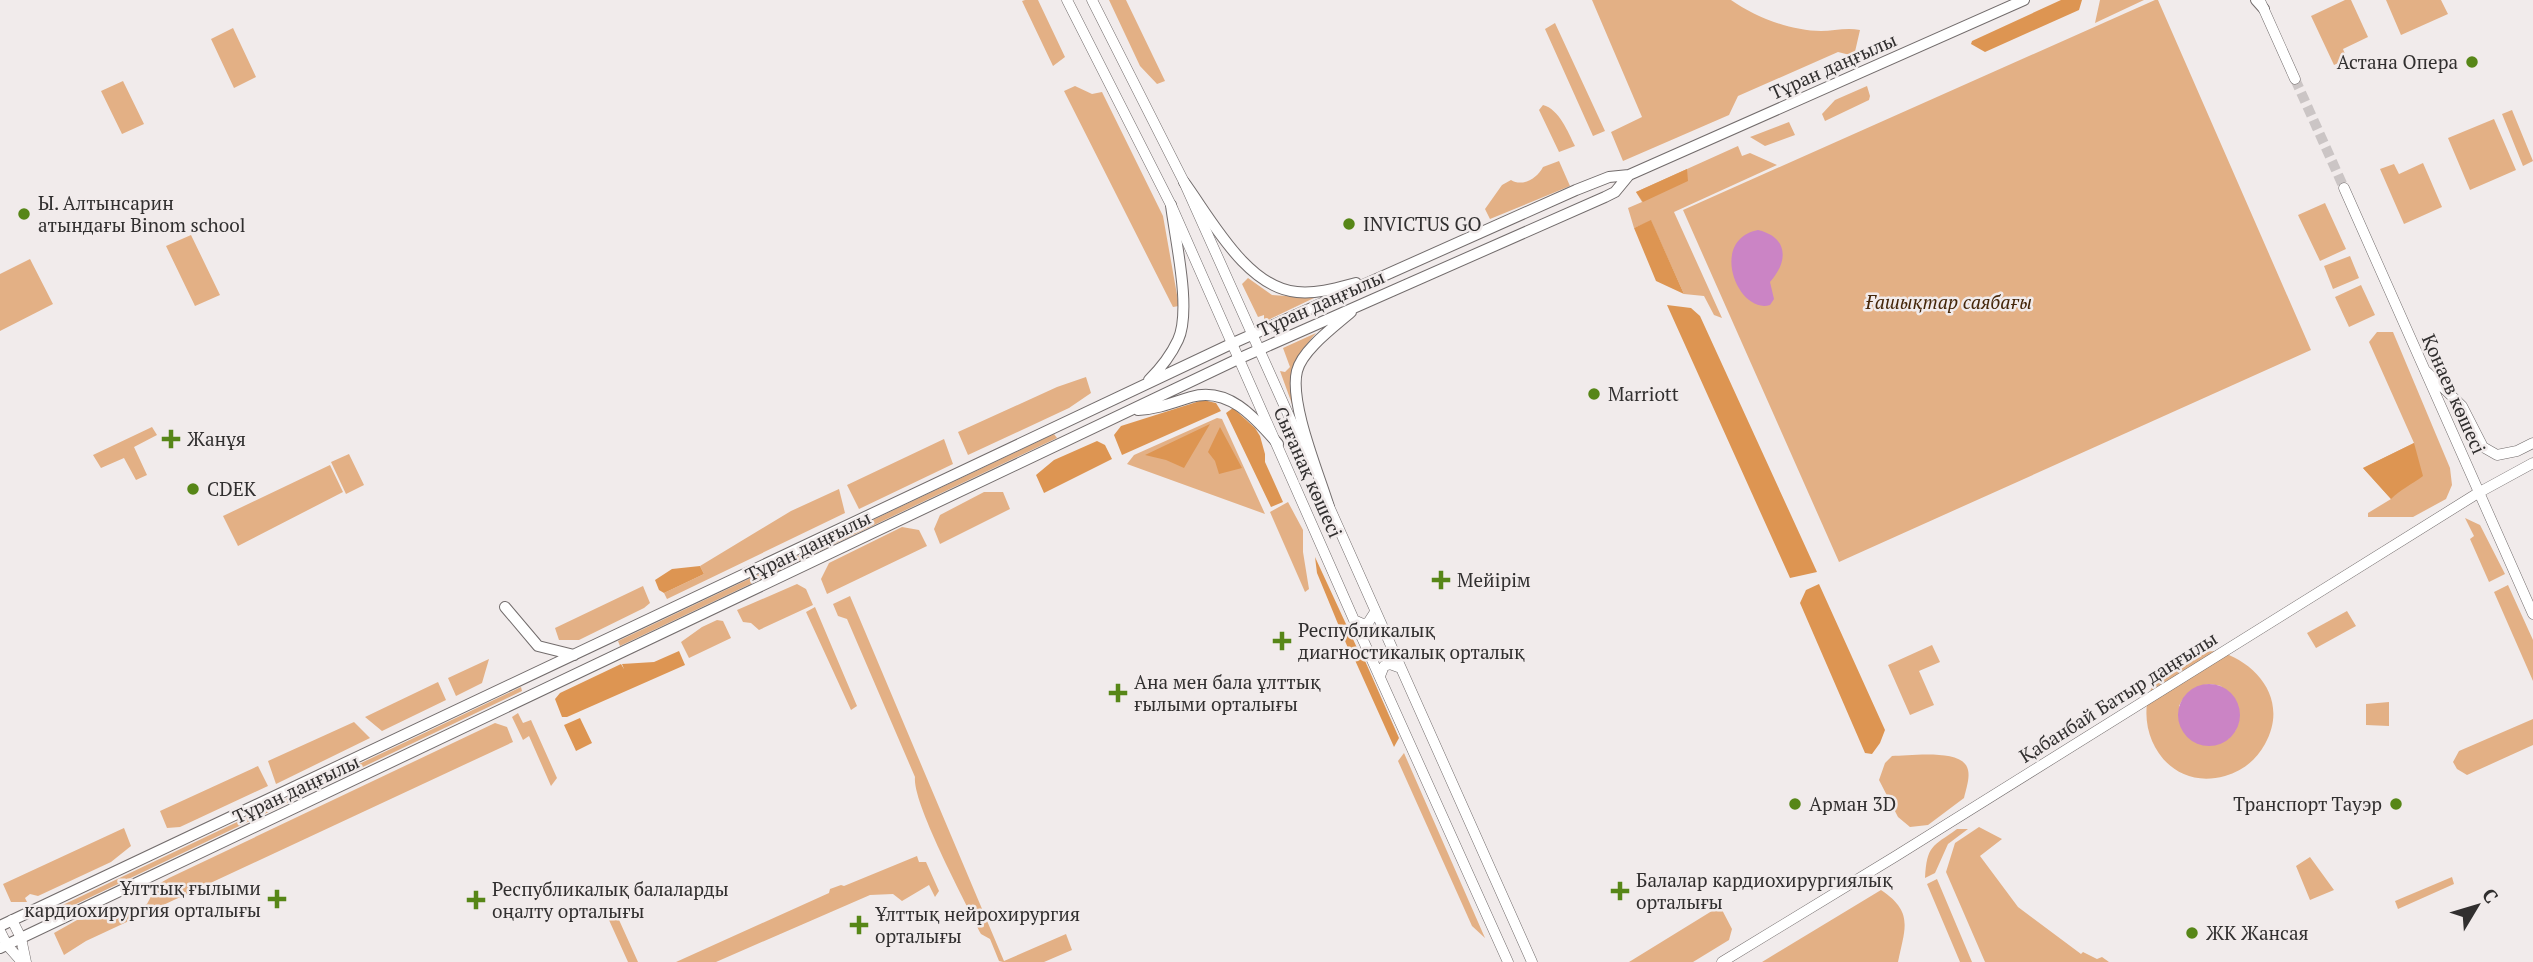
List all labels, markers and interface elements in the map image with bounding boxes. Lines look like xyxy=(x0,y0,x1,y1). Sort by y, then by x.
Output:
street label: Тұран даңғылы xyxy=(1765,26,1900,105)
place label: Астана Опера xyxy=(2337,49,2458,74)
marker: Астана Опера xyxy=(2464,54,2480,70)
place label: Ы. Алтынсарин атындағы Binom school xyxy=(38,190,245,237)
marker: Ы. Алтынсарин атындағы Binom school xyxy=(16,206,32,222)
place label: INVICTUS GO xyxy=(1363,211,1482,236)
marker: INVICTUS GO xyxy=(1341,216,1357,232)
street label: Тұран даңғылы xyxy=(1253,263,1388,342)
park label: Ғашықтар саябағы xyxy=(1865,289,2032,314)
street label: Қонаев көшесі xyxy=(2417,330,2492,458)
place label: Marriott xyxy=(1608,381,1679,406)
marker: Marriott xyxy=(1586,386,1602,402)
street label: Сығанақ көшесі xyxy=(1268,402,1349,541)
place label: Жанұя xyxy=(187,426,246,451)
marker: Жанұя xyxy=(161,429,181,449)
place label: CDEK xyxy=(207,476,257,501)
marker: CDEK xyxy=(185,481,201,497)
street label: Тұран даңғылы xyxy=(741,504,875,587)
place label: Мейірім xyxy=(1457,567,1531,592)
marker: Мейірім xyxy=(1431,570,1451,590)
place label: Республикалық диагностикалық орталық xyxy=(1298,617,1525,664)
street label: Қабанбай Батыр даңғылы xyxy=(2014,625,2221,768)
marker: Республикалық диагностикалық орталық xyxy=(1272,631,1292,651)
place label: Ана мен бала ұлттық ғылыми орталығы xyxy=(1134,669,1321,716)
marker: Ана мен бала ұлттық ғылыми орталығы xyxy=(1108,683,1128,703)
street label: Тұран даңғылы xyxy=(229,748,363,829)
place label: Арман 3D xyxy=(1809,791,1896,816)
place label: Транспорт Тауэр xyxy=(2233,791,2382,816)
marker: Арман 3D xyxy=(1787,796,1803,812)
marker: Транспорт Тауэр xyxy=(2388,796,2404,812)
place label: Балалар кардиохирургиялық орталығы xyxy=(1636,867,1893,914)
north arrow xyxy=(2442,871,2512,941)
place label: Ұлттық ғылыми кардиохирургия орталығы xyxy=(24,875,261,922)
place label: Республикалық балаларды оңалту орталығы xyxy=(492,876,729,923)
marker: Балалар кардиохирургиялық орталығы xyxy=(1610,881,1630,901)
text: С xyxy=(2477,883,2504,908)
marker: Ұлттық ғылыми кардиохирургия орталығы xyxy=(267,889,287,909)
marker: Республикалық балаларды оңалту орталығы xyxy=(466,890,486,910)
place label: Ұлттық нейрохирургия орталығы xyxy=(875,901,1080,948)
marker: Ұлттық нейрохирургия орталығы xyxy=(849,915,869,935)
place label: ЖК Жансая xyxy=(2206,920,2309,945)
marker: ЖК Жансая xyxy=(2184,925,2200,941)

